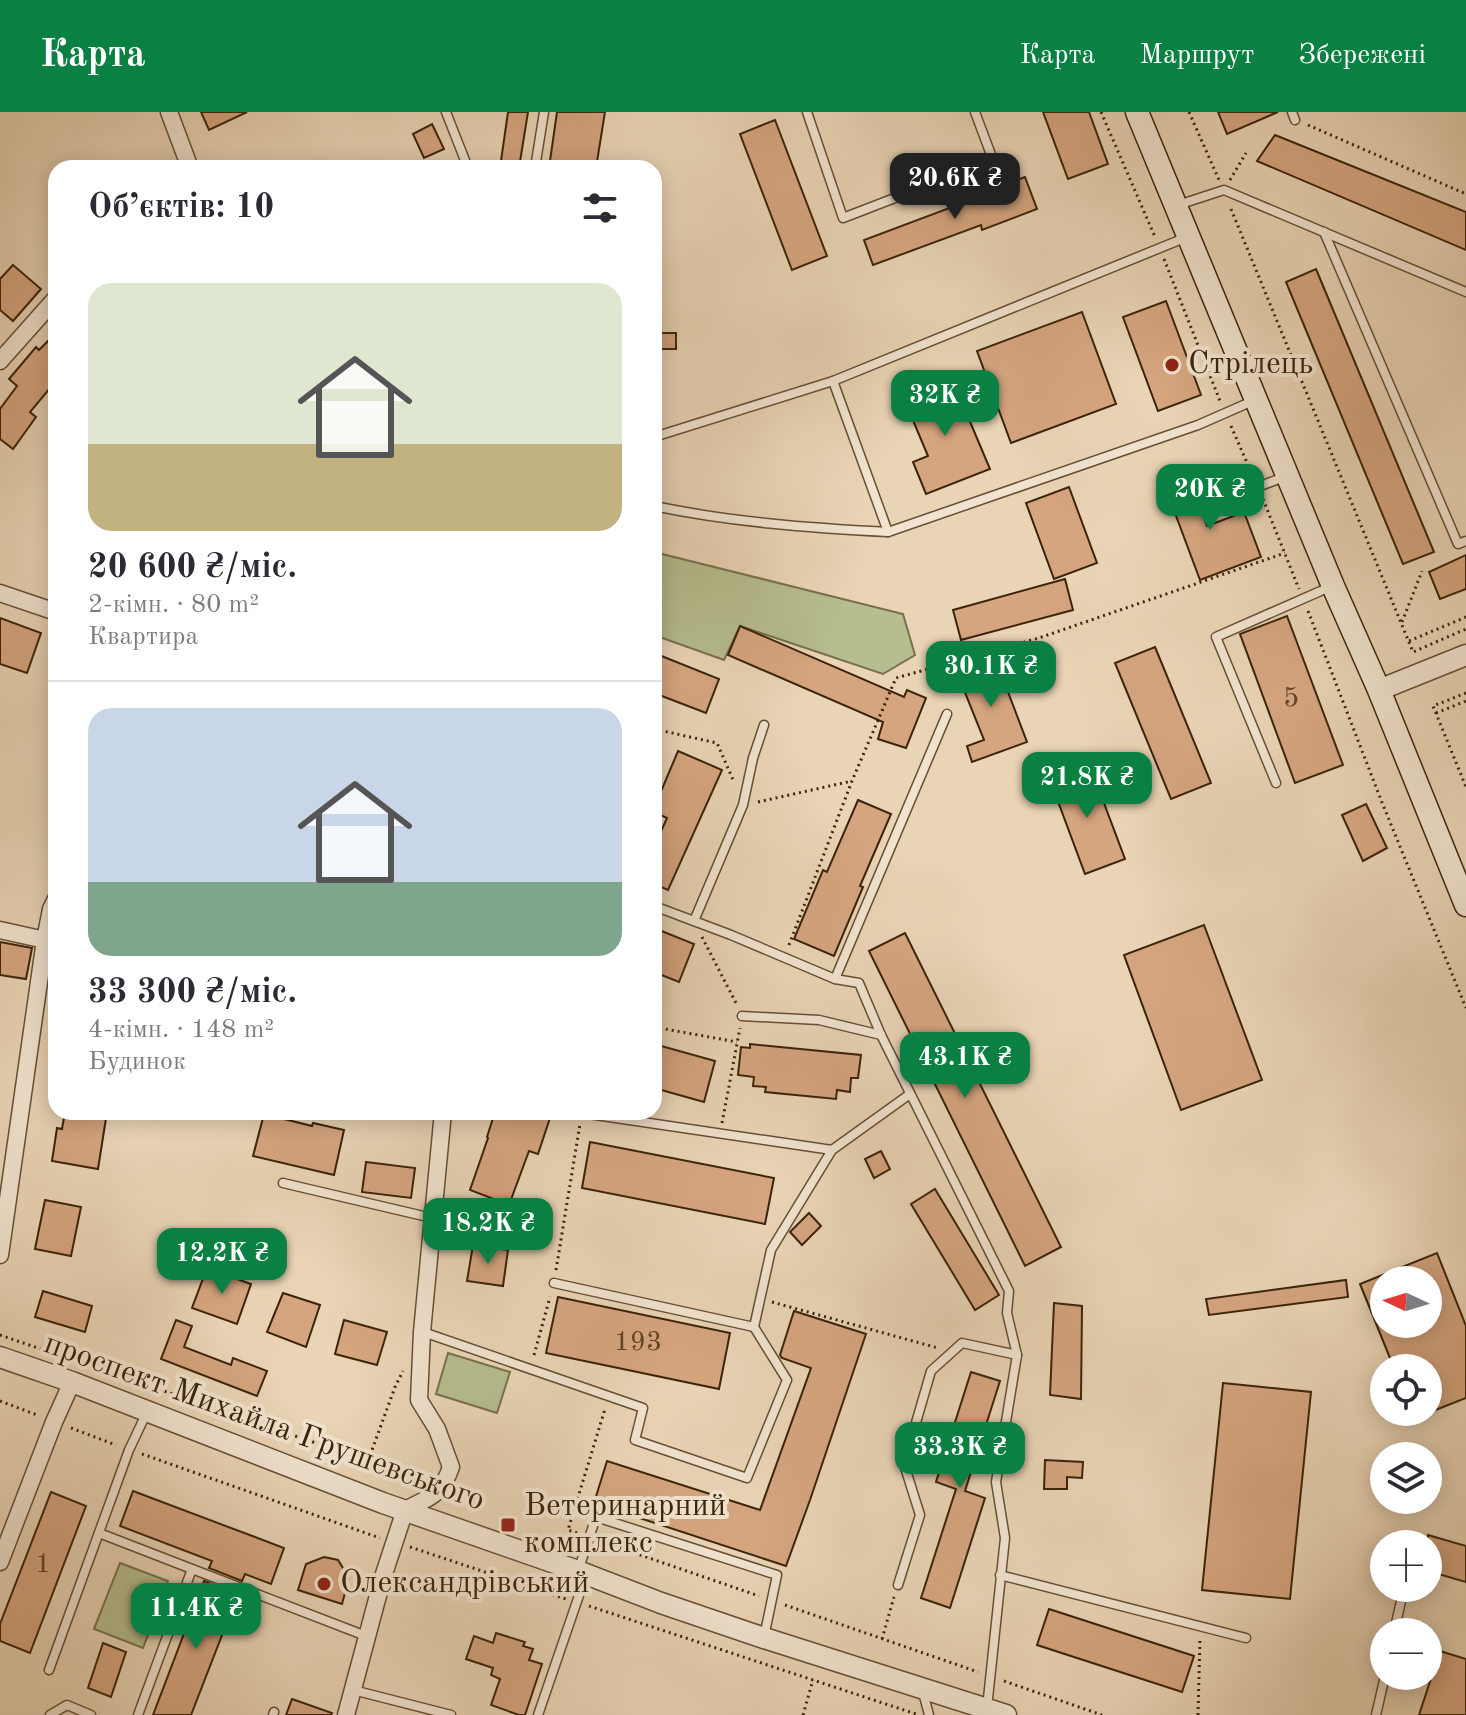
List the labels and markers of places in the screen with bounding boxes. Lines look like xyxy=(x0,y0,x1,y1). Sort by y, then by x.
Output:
pin: 20.6K ₴ xyxy=(881,153,1029,221)
place label: Стрілець xyxy=(1188,349,1313,381)
marker: Стрілець xyxy=(1163,356,1181,374)
pin: 32K ₴ xyxy=(889,370,1001,438)
pin: 20K ₴ xyxy=(1154,464,1266,532)
pin: 30.1K ₴ xyxy=(917,641,1065,709)
pin: 21.8K ₴ xyxy=(1013,752,1161,820)
pin: 43.1K ₴ xyxy=(891,1032,1039,1100)
pin: 18.2K ₴ xyxy=(414,1198,562,1266)
pin: 12.2K ₴ xyxy=(148,1228,296,1296)
pin: 33.3K ₴ xyxy=(886,1422,1034,1490)
place label: Ветеринарний комплекс xyxy=(524,1491,726,1560)
marker: Ветеринарний комплекс xyxy=(499,1516,517,1534)
place label: Олександрівський xyxy=(340,1568,589,1600)
marker: Олександрівський xyxy=(315,1575,333,1593)
pin: 11.4K ₴ xyxy=(122,1583,270,1651)

